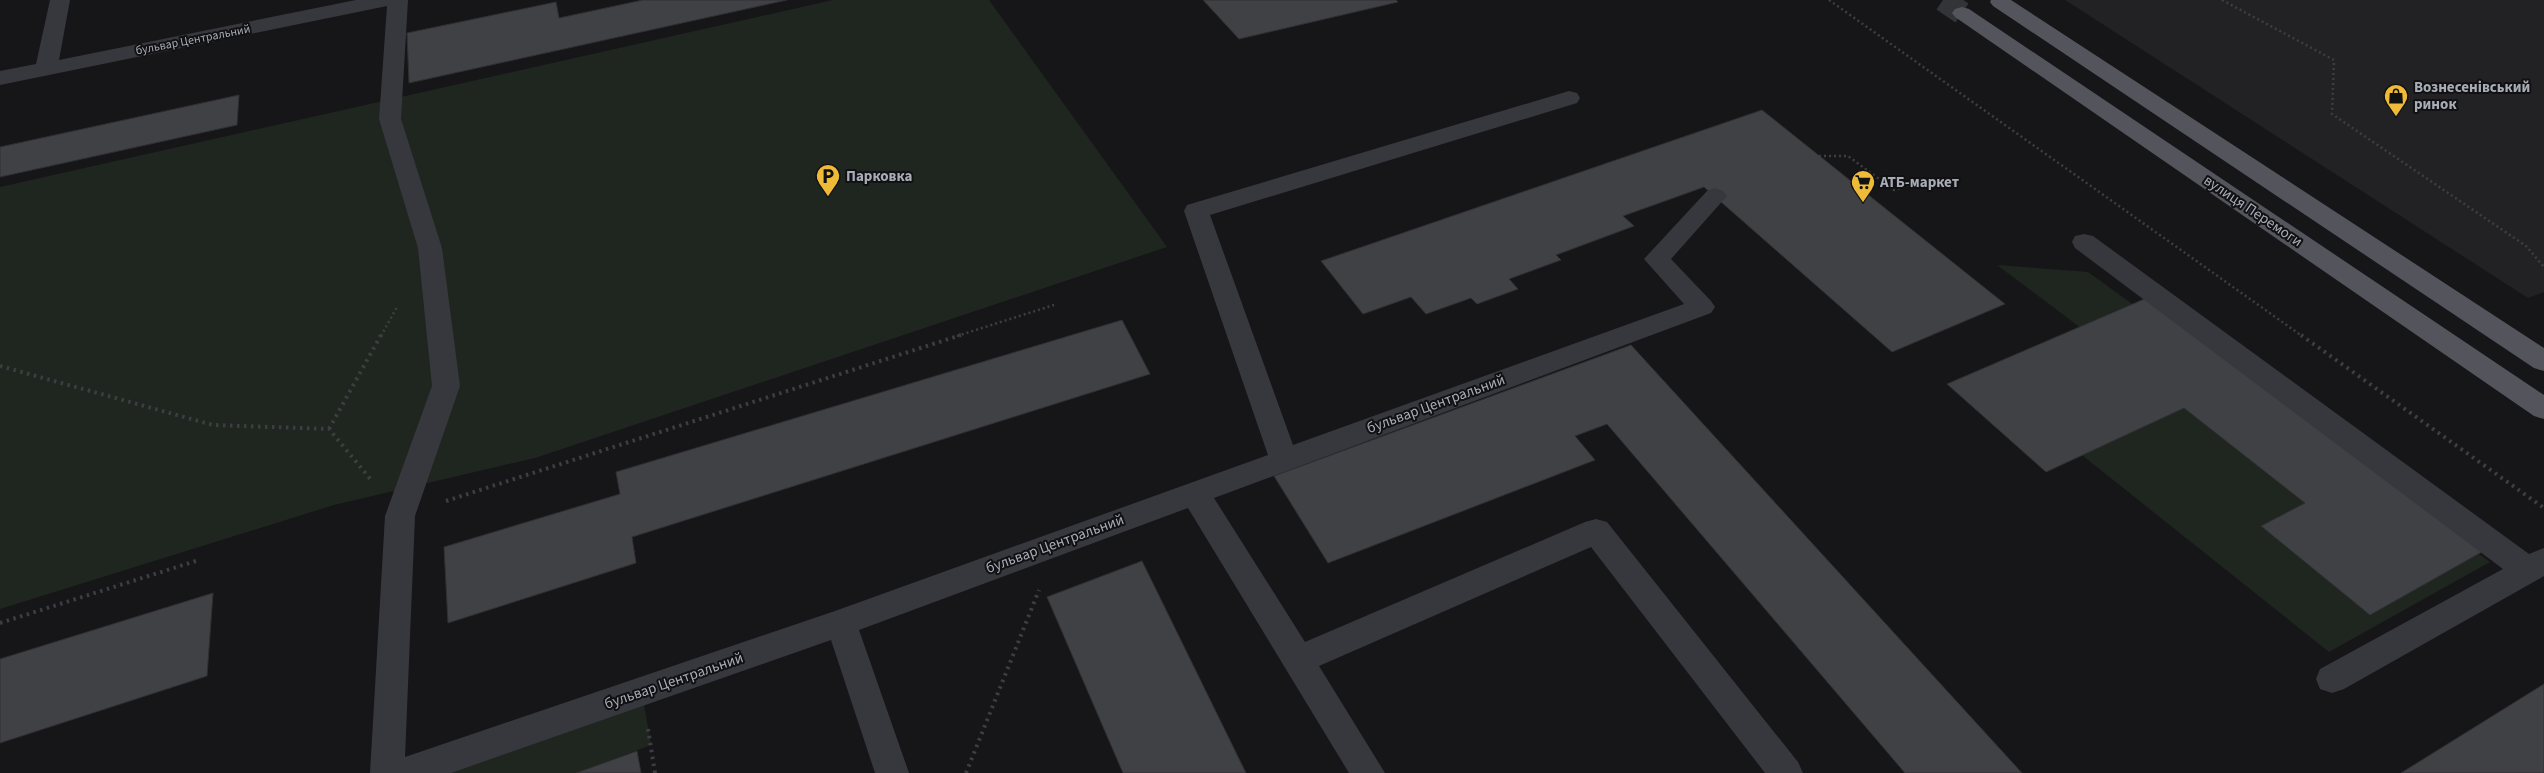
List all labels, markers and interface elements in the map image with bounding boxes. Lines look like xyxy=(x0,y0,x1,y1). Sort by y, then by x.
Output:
street label: бульвар Центральний xyxy=(134,21,252,59)
place label: Вознесенівський ринок xyxy=(2414,77,2530,115)
shop icon: Вознесенівський ринок xyxy=(2383,83,2409,117)
parking icon: Парковка xyxy=(815,163,841,197)
place label: Парковка xyxy=(846,166,913,187)
supermarket icon: АТБ-маркет xyxy=(1850,169,1876,203)
street label: вулиця Перемоги xyxy=(2199,170,2307,252)
place label: АТБ-маркет xyxy=(1879,172,1959,193)
street label: бульвар Центральний xyxy=(1364,369,1508,439)
street label: бульвар Центральний xyxy=(983,509,1127,579)
street label: бульвар Центральний xyxy=(602,647,746,715)

